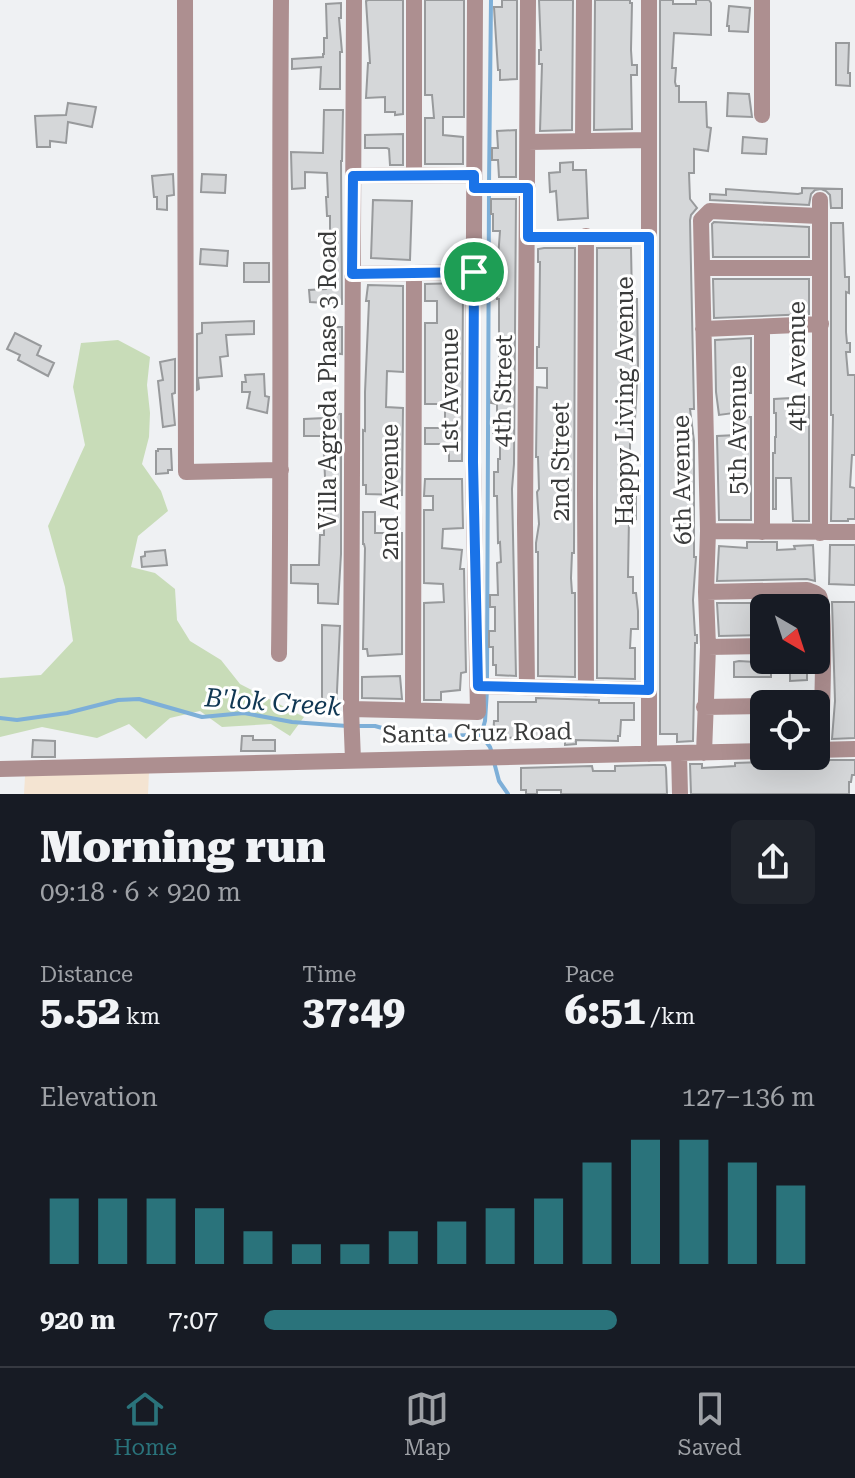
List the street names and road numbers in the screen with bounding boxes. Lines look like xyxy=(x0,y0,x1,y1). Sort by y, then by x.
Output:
street label: Villa Agreda Phase 3 Road xyxy=(314,230,342,530)
street label: Happy Living Avenue xyxy=(611,276,639,526)
street label: 4th Avenue xyxy=(783,301,811,431)
street label: 1st Avenue xyxy=(436,328,464,454)
street label: 4th Street xyxy=(488,334,518,448)
street label: 5th Avenue xyxy=(724,365,752,495)
street label: 2nd Street xyxy=(547,402,575,522)
street label: 6th Avenue xyxy=(667,415,697,545)
street label: 2nd Avenue xyxy=(376,424,404,560)
street label: Santa Cruz Road xyxy=(382,717,572,749)

